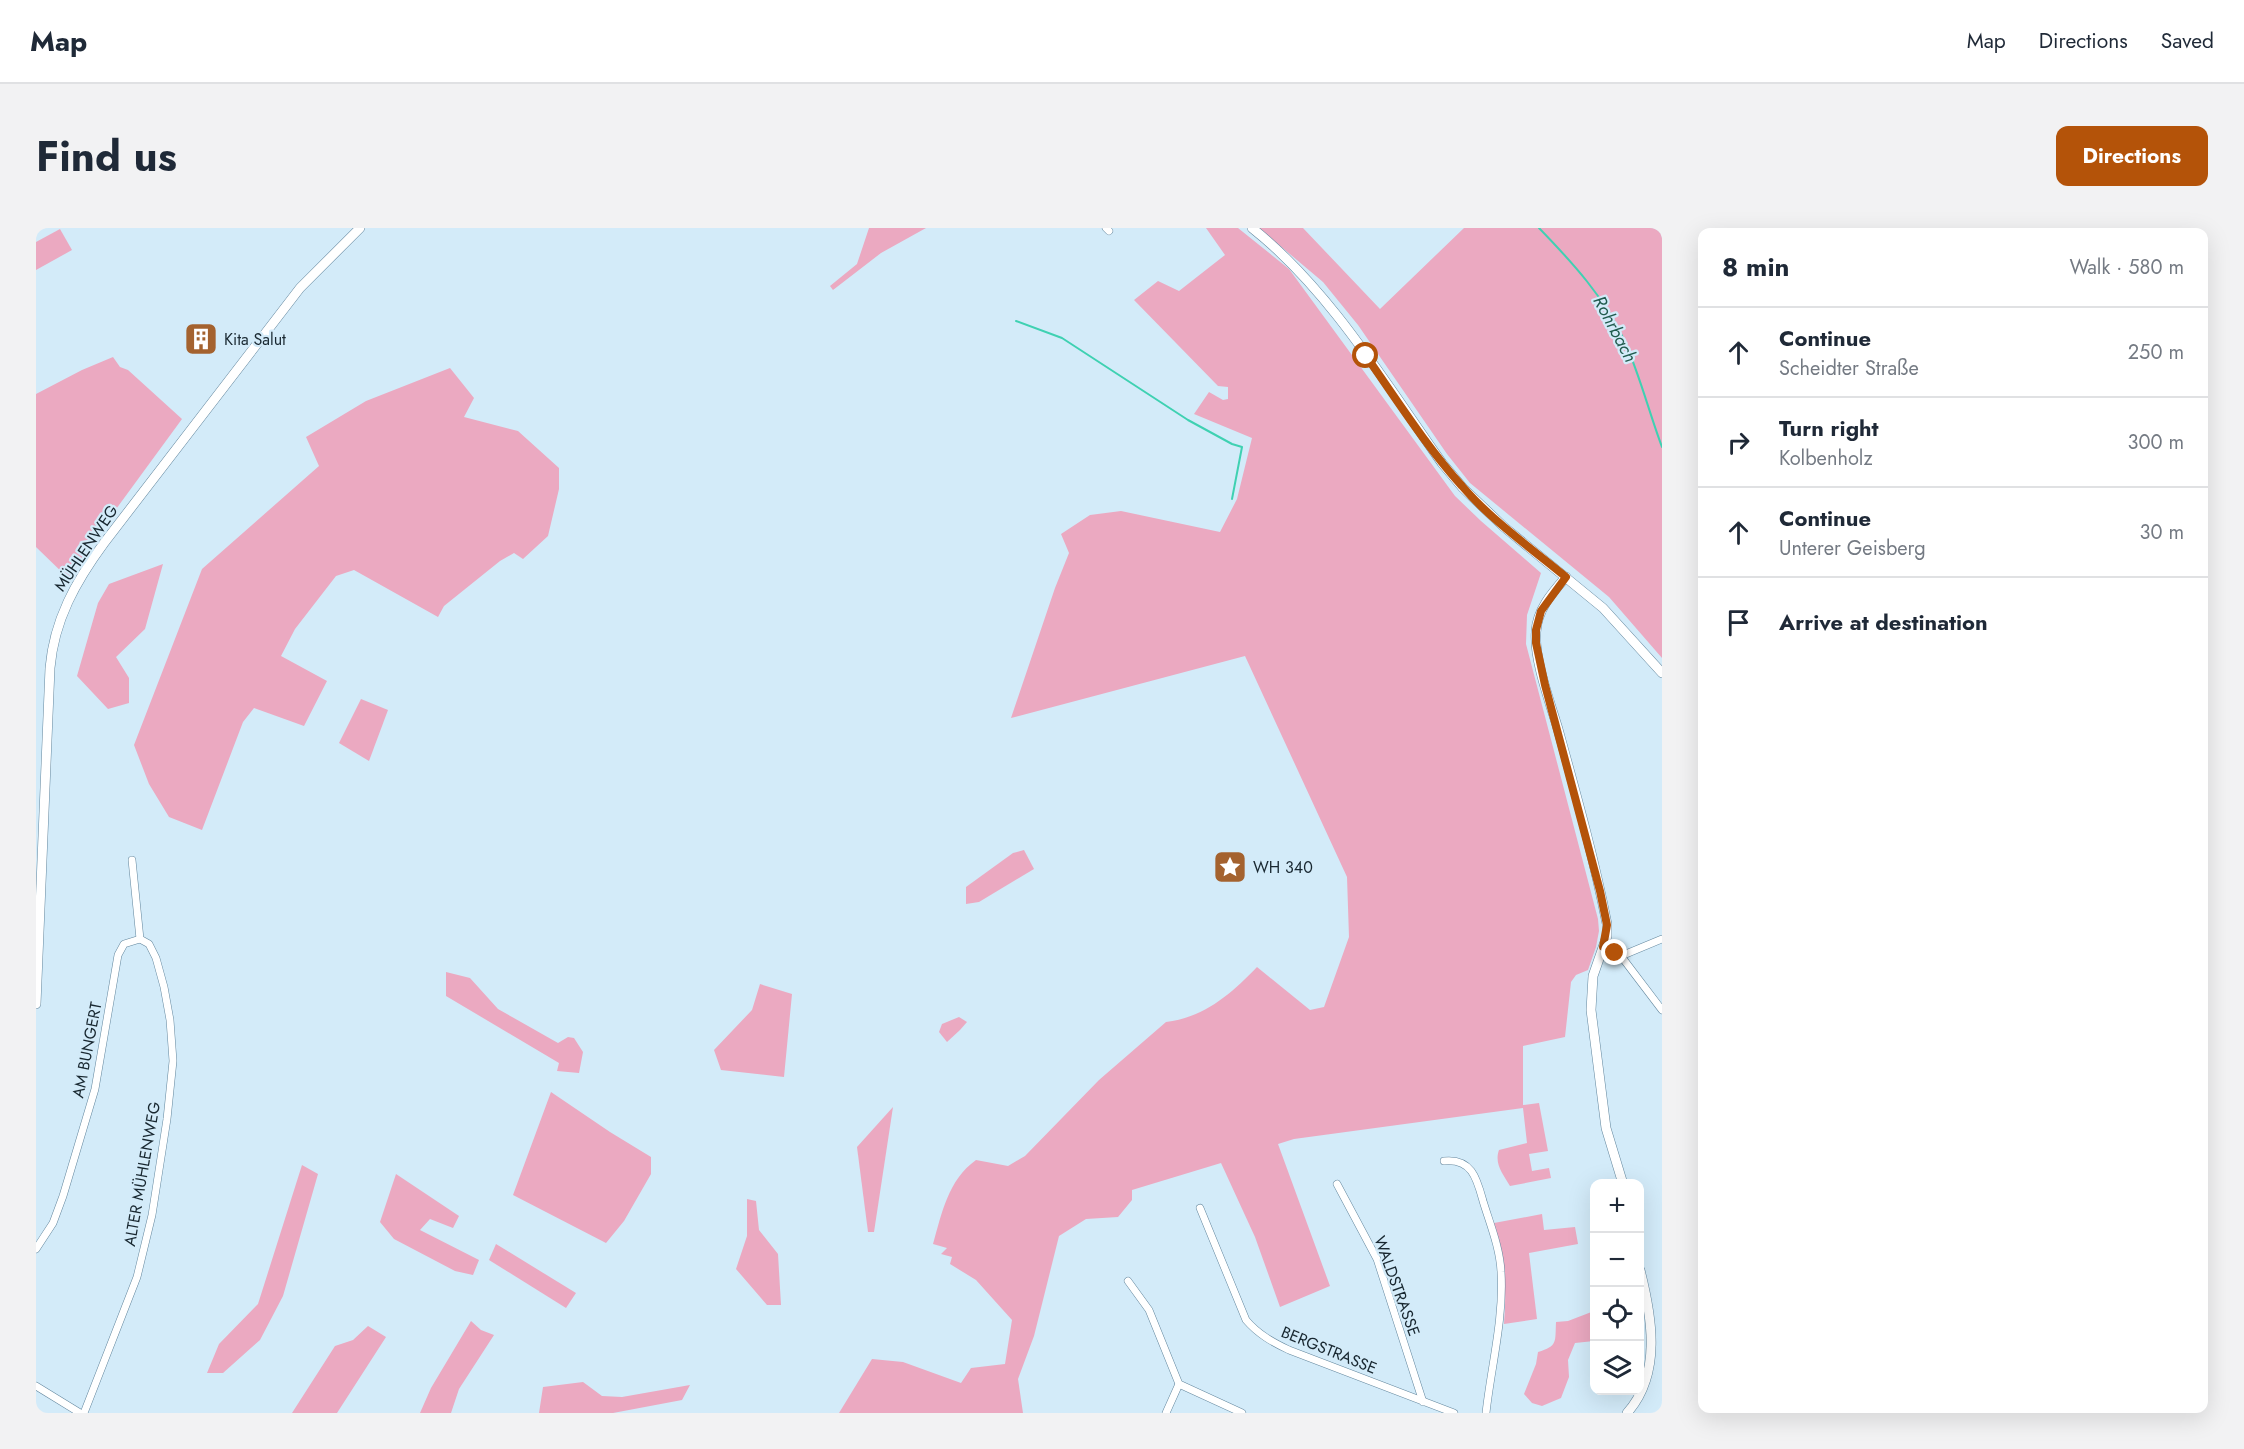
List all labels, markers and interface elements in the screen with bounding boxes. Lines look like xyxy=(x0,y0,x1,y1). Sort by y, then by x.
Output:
text: Map xyxy=(30,21,87,62)
text: Map xyxy=(1967,26,2006,56)
text: Directions xyxy=(2039,26,2128,56)
text: Saved xyxy=(2161,26,2214,56)
text: Find us xyxy=(36,126,177,187)
button: Directions xyxy=(2056,126,2208,186)
text: 8 min xyxy=(1722,248,1790,286)
text: Walk · 580 m xyxy=(2069,253,2184,282)
water label: Rohrbach xyxy=(1587,291,1643,367)
building icon: Kita Salut xyxy=(183,321,219,357)
text: Continue xyxy=(1779,322,1871,354)
place label: Kita Salut xyxy=(224,328,286,351)
icon: ahead xyxy=(1722,336,1755,369)
text: 250 m xyxy=(2128,338,2184,367)
route start xyxy=(1352,342,1378,368)
text: Scheidter Straße xyxy=(1779,354,1919,383)
text: Turn right xyxy=(1779,412,1879,444)
icon: right xyxy=(1722,426,1755,459)
text: 300 m xyxy=(2127,428,2184,457)
text: Kolbenholz xyxy=(1779,444,1873,473)
street label: MÜHLENWEG xyxy=(49,500,123,596)
text: Continue xyxy=(1779,502,1871,534)
icon: ahead xyxy=(1722,516,1755,549)
text: 30 m xyxy=(2139,518,2184,547)
text: Unterer Geisberg xyxy=(1779,534,1926,563)
icon: arrive xyxy=(1722,606,1755,639)
text: Arrive at destination xyxy=(1779,606,1988,638)
place icon: WH 340 xyxy=(1212,849,1248,885)
place label: WH 340 xyxy=(1253,856,1313,879)
route end xyxy=(1601,939,1627,965)
street label: AM BUNGERT xyxy=(66,1000,108,1100)
street label: ALTER MÜHLENWEG xyxy=(118,1100,166,1248)
map controls xyxy=(1590,1179,1644,1395)
button: + xyxy=(1590,1179,1644,1233)
street label: WALDSTRASSE xyxy=(1368,1233,1426,1339)
button: − xyxy=(1590,1233,1644,1287)
button: locate xyxy=(1590,1287,1644,1341)
street label: BERGSTRASSE xyxy=(1278,1320,1380,1380)
button: layers xyxy=(1590,1341,1644,1395)

